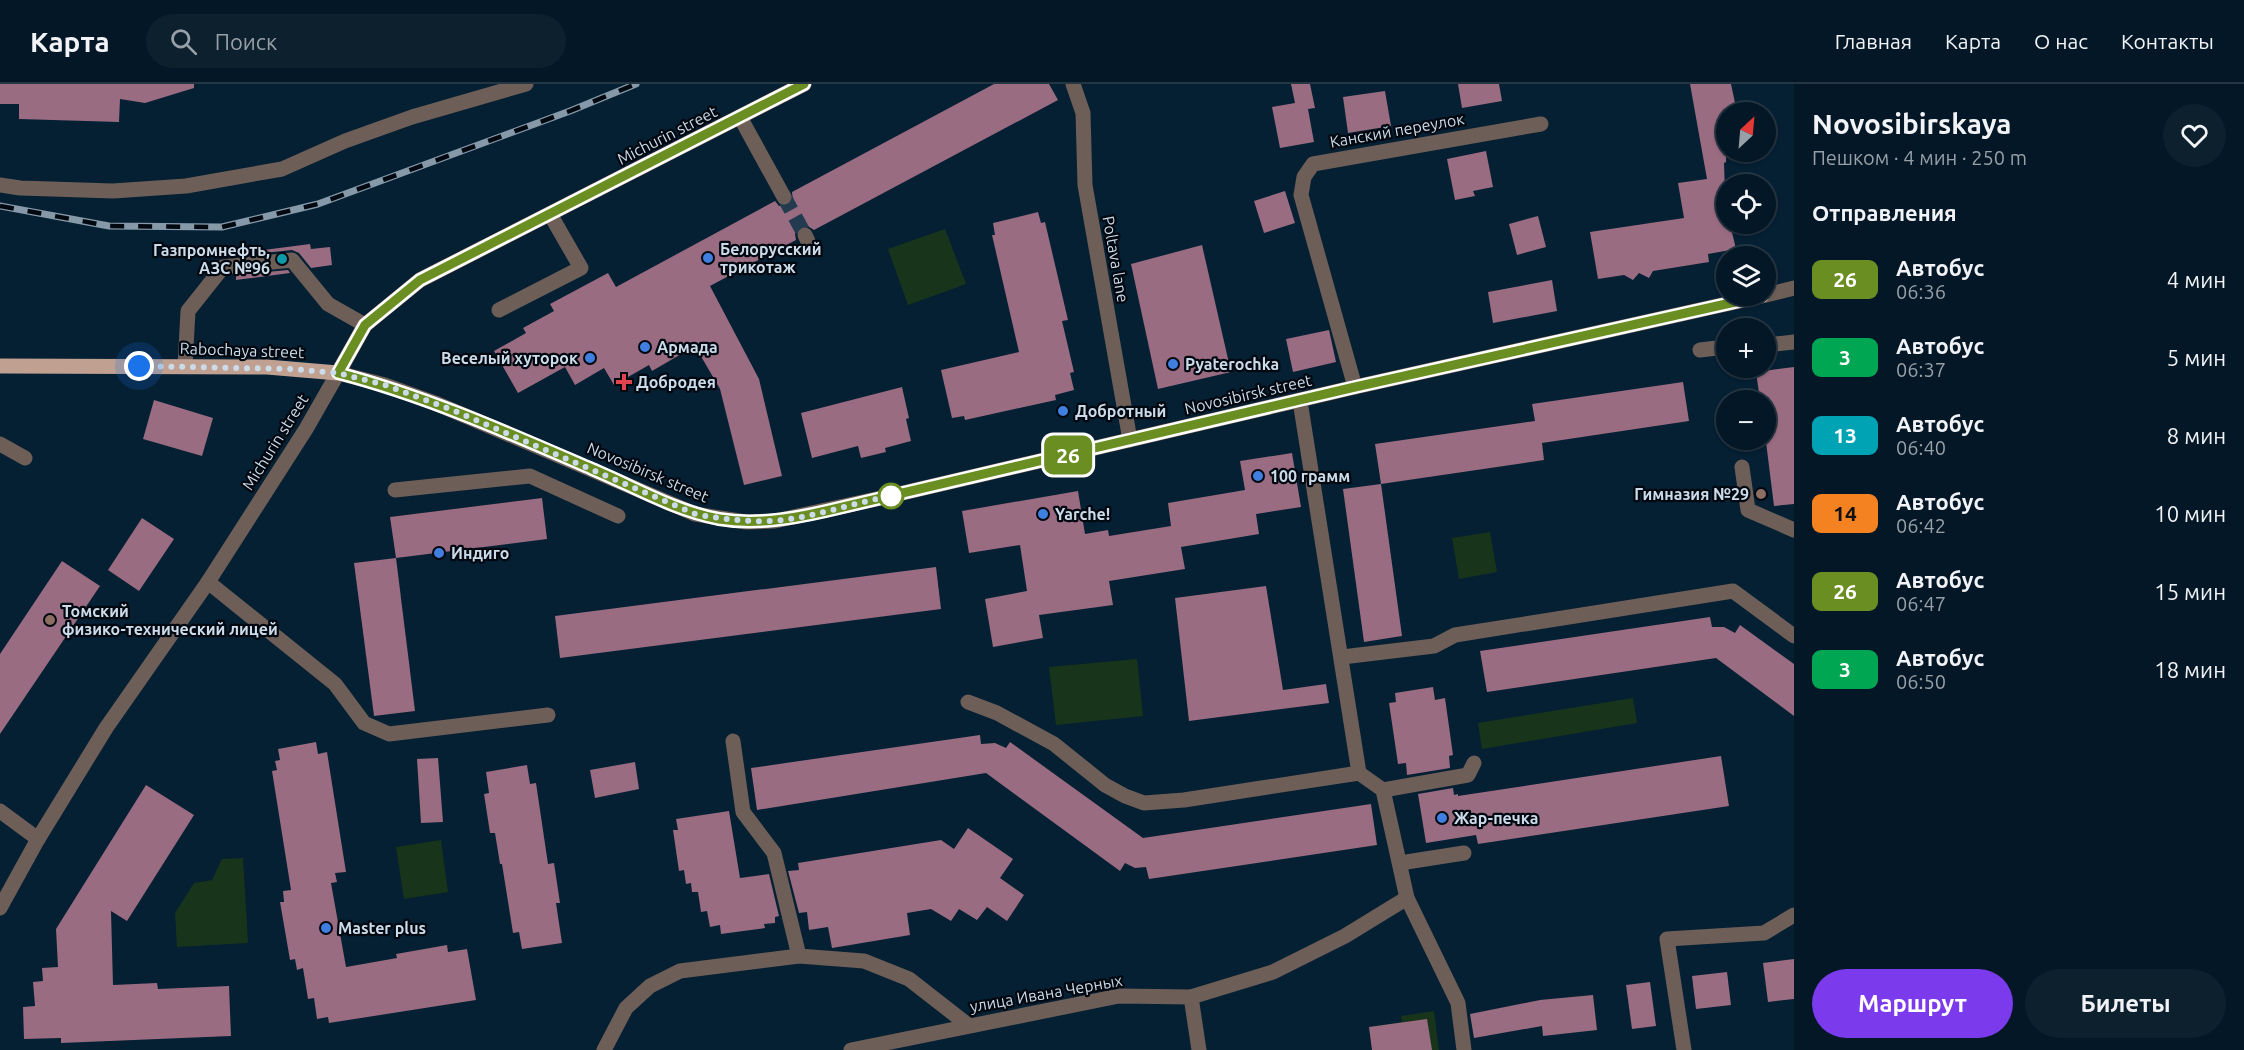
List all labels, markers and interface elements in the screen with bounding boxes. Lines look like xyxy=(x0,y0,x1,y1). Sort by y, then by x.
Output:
search box xyxy=(146,14,566,68)
icon: search xyxy=(167,25,200,58)
text: Карта xyxy=(30,26,110,57)
text: Поиск xyxy=(215,29,277,54)
text: Главная xyxy=(1835,29,1912,53)
text: Карта xyxy=(1945,29,2001,53)
text: О нас xyxy=(2034,29,2088,53)
text: Контакты xyxy=(2121,29,2214,53)
street label: Michurin street xyxy=(614,102,720,168)
north arrow xyxy=(1716,102,1776,162)
map controls xyxy=(1716,102,1776,450)
button: heart xyxy=(2163,104,2226,167)
text: Novosibirskaya xyxy=(1812,108,2012,139)
street label: Канский переулок xyxy=(1328,109,1466,151)
text: Пешком · 4 мин · 250 m xyxy=(1812,146,2027,169)
button: locate xyxy=(1716,174,1776,234)
text: Отправления xyxy=(1812,200,1957,225)
street label: Poltava lane xyxy=(1100,214,1132,304)
place label: Белорусский трикотаж xyxy=(720,240,821,276)
place label: Газпромнефть, АЗС №96 xyxy=(153,241,270,277)
button: layers xyxy=(1716,246,1776,306)
marker: Белорусский трикотаж xyxy=(701,251,715,265)
marker: Газпромнефть, АЗС №96 xyxy=(275,252,289,266)
text: Автобус xyxy=(1896,255,1984,280)
text: 26 xyxy=(1833,267,1857,291)
text: 4 мин xyxy=(2167,267,2226,292)
text: 06:36 xyxy=(1896,280,1946,303)
button: + xyxy=(1716,318,1776,378)
text: Автобус xyxy=(1896,333,1984,358)
place label: Армада xyxy=(657,338,718,356)
street label: Rabochaya street xyxy=(179,339,305,361)
marker: Армада xyxy=(638,340,652,354)
text: 3 xyxy=(1839,345,1851,369)
text: 5 мин xyxy=(2167,345,2226,370)
place label: Веселый хуторок xyxy=(441,349,578,367)
your location xyxy=(124,351,154,381)
marker: Веселый хуторок xyxy=(583,351,597,365)
place label: Pyaterochka xyxy=(1185,355,1279,373)
marker: Pyaterochka xyxy=(1166,357,1180,371)
text: 06:37 xyxy=(1896,358,1946,381)
street label: Novosibirsk street xyxy=(1183,370,1314,417)
place label: Добродея xyxy=(636,373,716,391)
marker: Добродея xyxy=(617,375,631,389)
street label: Michurin street xyxy=(238,390,312,493)
button: − xyxy=(1716,390,1776,450)
place label: Добротный xyxy=(1075,402,1166,420)
marker: Добротный xyxy=(1056,404,1070,418)
text: Автобус xyxy=(1896,411,1984,436)
text: 13 xyxy=(1833,423,1857,447)
text: 8 мин xyxy=(2167,423,2226,448)
line badge: 26 xyxy=(1041,436,1095,475)
text: 06:40 xyxy=(1896,436,1946,459)
street label: Novosibirsk street xyxy=(585,438,712,506)
text: 26 xyxy=(1056,443,1080,467)
place label: 100 грамм xyxy=(1270,467,1350,485)
marker: 100 грамм xyxy=(1251,469,1265,483)
unlabelled marker xyxy=(878,483,904,509)
place label: Гимназия №29 xyxy=(1634,485,1749,503)
marker: Гимназия №29 xyxy=(1754,487,1768,501)
text: Автобус xyxy=(1896,489,1984,514)
text: 14 xyxy=(1833,501,1857,525)
text: 10 мин xyxy=(2154,501,2226,526)
place label: Yarche! xyxy=(1055,505,1110,523)
marker: Yarche! xyxy=(1036,507,1050,521)
text: 06:42 xyxy=(1896,514,1946,537)
place label: Индиго xyxy=(451,544,509,562)
marker: Индиго xyxy=(432,546,446,560)
text: Автобус xyxy=(1896,567,1984,592)
text: 26 xyxy=(1833,579,1857,603)
text: 15 мин xyxy=(2154,579,2226,604)
text: 06:47 xyxy=(1896,592,1946,615)
place label: Томский физико-технический лицей xyxy=(62,602,278,638)
marker: Томский физико-технический лицей xyxy=(43,613,57,627)
text: Автобус xyxy=(1896,645,1984,670)
text: 3 xyxy=(1839,657,1851,681)
text: 18 мин xyxy=(2154,657,2226,682)
text: 06:50 xyxy=(1896,670,1946,693)
place label: Жар-печка xyxy=(1454,809,1538,827)
marker: Жар-печка xyxy=(1435,811,1449,825)
place label: Master plus xyxy=(338,919,426,937)
marker: Master plus xyxy=(319,921,333,935)
button: Маршрут xyxy=(1812,969,2013,1038)
button: Билеты xyxy=(2025,969,2226,1038)
street label: улица Ивана Черных xyxy=(968,971,1124,1015)

